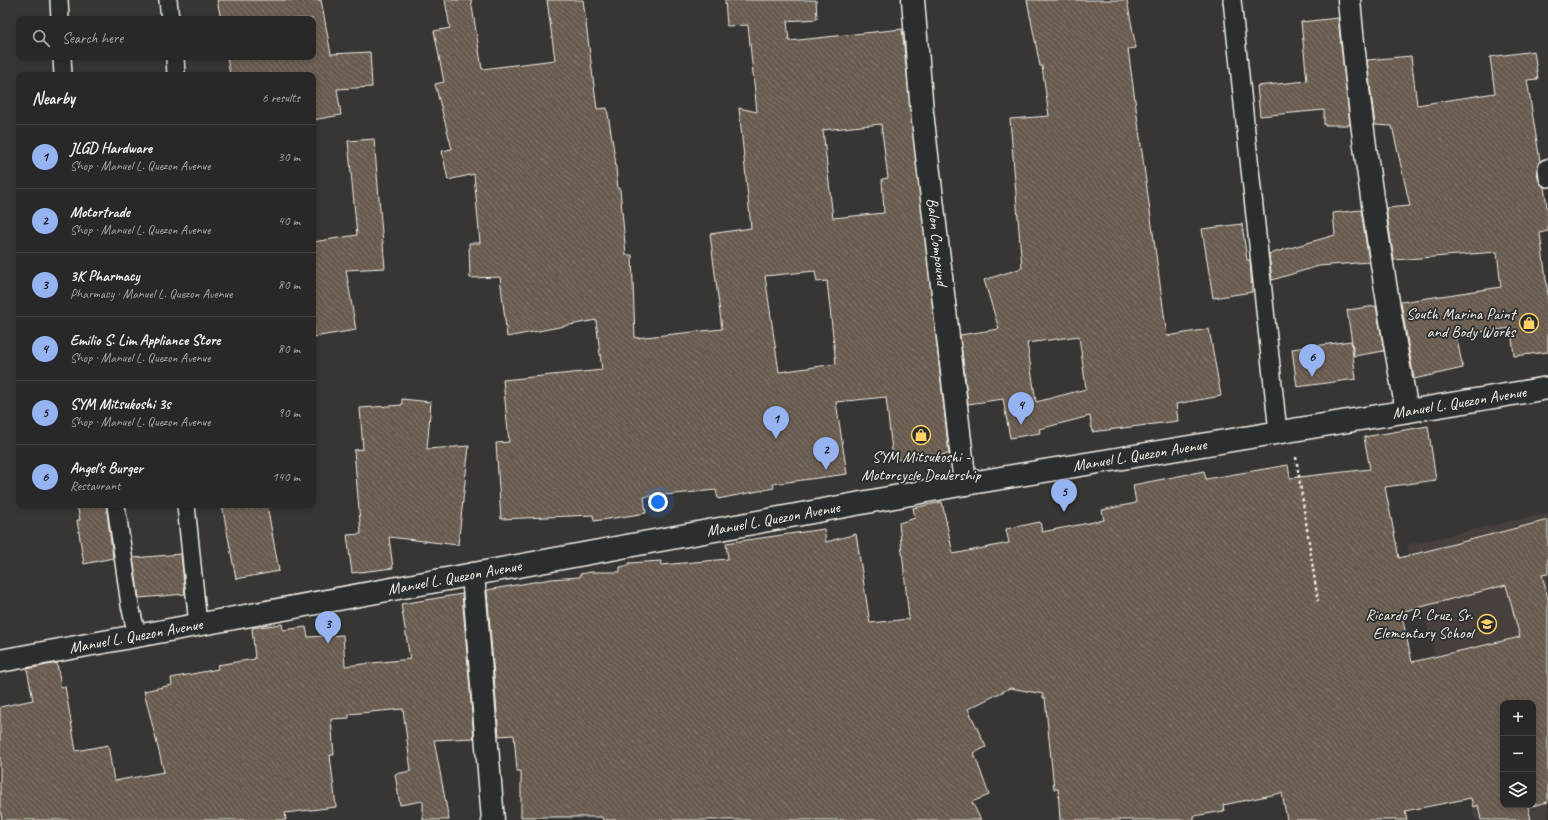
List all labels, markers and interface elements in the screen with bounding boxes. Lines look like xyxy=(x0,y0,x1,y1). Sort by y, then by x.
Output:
search box xyxy=(16,16,316,60)
icon: search xyxy=(30,27,52,49)
text: Search here xyxy=(62,29,123,48)
text: Nearby xyxy=(32,88,75,109)
text: 6 results xyxy=(262,90,300,106)
text: JLGD Hardware xyxy=(70,139,152,158)
text: 1 xyxy=(42,149,48,165)
text: 30 m xyxy=(278,149,300,165)
text: Shop · Manuel L. Quezon Avenue xyxy=(70,158,211,174)
street label: Balon Compound xyxy=(922,197,952,289)
text: Motortrade xyxy=(70,203,130,222)
text: 2 xyxy=(42,213,48,229)
text: 40 m xyxy=(278,213,300,229)
text: Shop · Manuel L. Quezon Avenue xyxy=(70,222,211,238)
text: 3K Pharmacy xyxy=(70,267,140,286)
text: 3 xyxy=(42,277,48,293)
text: 80 m xyxy=(278,277,300,293)
text: Pharmacy · Manuel L. Quezon Avenue xyxy=(70,286,233,302)
place label: South Marina Paint and Body Works xyxy=(1406,304,1518,342)
shop icon: South Marina Paint and Body Works xyxy=(1518,312,1540,334)
text: Emilio S. Lim Appliance Store xyxy=(70,331,220,350)
text: 4 xyxy=(42,341,48,357)
text: 80 m xyxy=(278,341,300,357)
pin: 6 xyxy=(1299,344,1325,377)
text: Shop · Manuel L. Quezon Avenue xyxy=(70,350,211,366)
street label: Manuel L. Quezon Avenue xyxy=(1391,381,1529,423)
pin: 4 xyxy=(1008,392,1034,425)
text: SYM Mitsukoshi 3s xyxy=(70,395,171,414)
text: 5 xyxy=(42,405,48,421)
text: 90 m xyxy=(278,405,300,421)
pin: 1 xyxy=(763,406,789,439)
text: Shop · Manuel L. Quezon Avenue xyxy=(70,414,211,430)
shop icon: SYM Mitsukoshi - Motorcycle Dealership xyxy=(910,424,932,446)
street label: Manuel L. Quezon Avenue xyxy=(1071,434,1210,476)
pin: 2 xyxy=(813,437,839,470)
place label: SYM Mitsukoshi - Motorcycle Dealership xyxy=(861,447,982,485)
text: Angel's Burger xyxy=(70,459,143,478)
text: 6 xyxy=(42,469,48,485)
text: 140 m xyxy=(272,469,300,485)
text: Restaurant xyxy=(70,478,120,494)
pin: 5 xyxy=(1051,479,1077,512)
your location xyxy=(648,492,668,512)
street label: Manuel L. Quezon Avenue xyxy=(705,497,843,541)
street label: Manuel L. Quezon Avenue xyxy=(386,555,524,600)
place label: Ricardo P. Cruz, Sr. Elementary School xyxy=(1365,605,1476,643)
pin: 3 xyxy=(315,611,341,644)
school or university icon: Ricardo P. Cruz, Sr. Elementary School xyxy=(1476,613,1498,635)
street label: Manuel L. Quezon Avenue xyxy=(67,614,206,658)
map controls xyxy=(1500,700,1536,808)
button: + xyxy=(1500,700,1536,736)
button: − xyxy=(1500,736,1536,772)
button: layers xyxy=(1500,772,1536,808)

